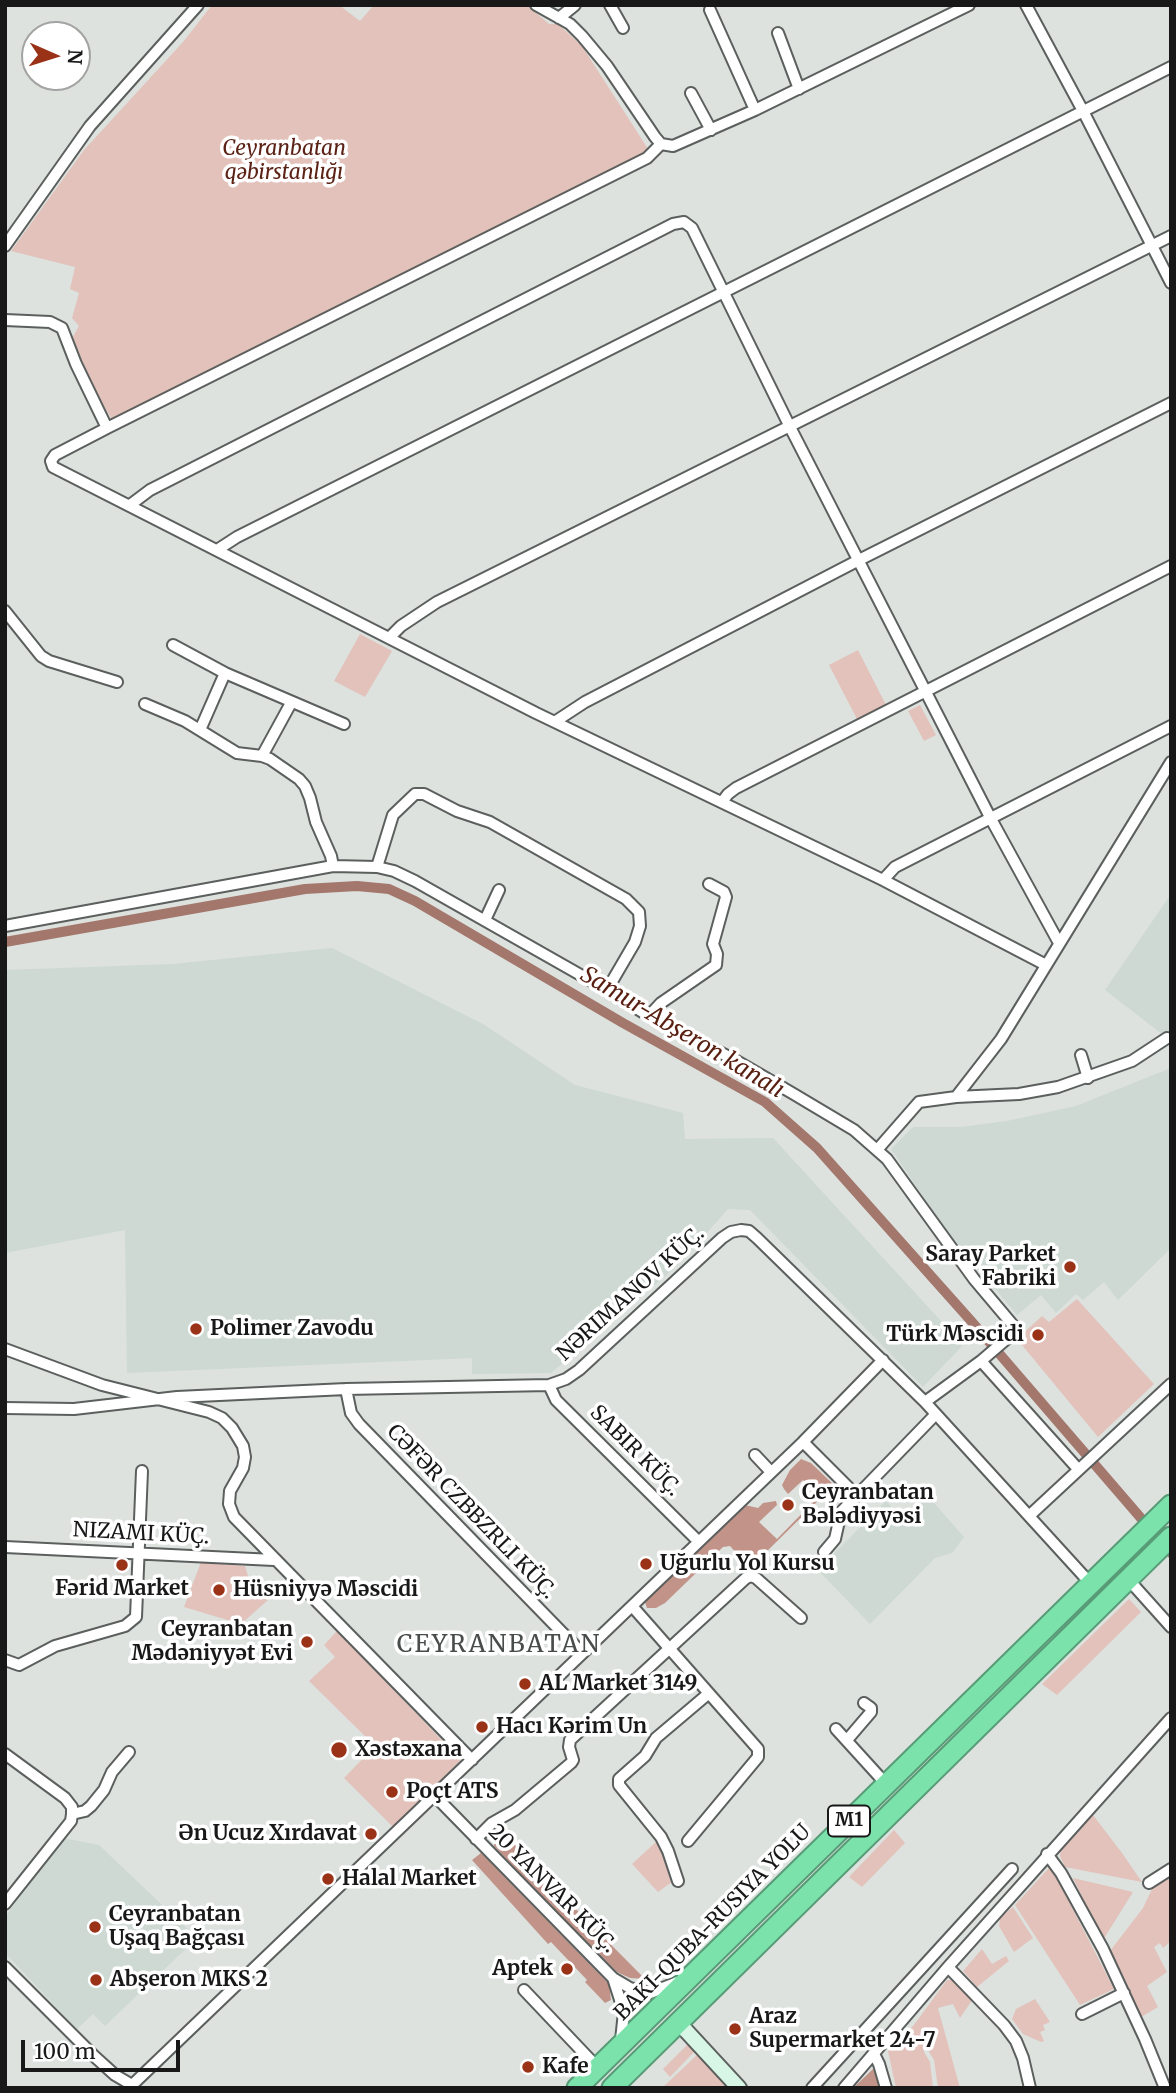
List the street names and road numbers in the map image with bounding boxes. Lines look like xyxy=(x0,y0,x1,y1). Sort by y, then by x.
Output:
street label: NƏRIMANOV KÜÇ. xyxy=(552,1221,710,1367)
street label: SABIR KÜÇ. xyxy=(584,1400,686,1502)
street label: CƏFƏR CZBBZRLI KÜÇ. xyxy=(381,1420,561,1604)
street label: NIZAMI KÜÇ. xyxy=(72,1518,210,1550)
road number: M1 xyxy=(828,1806,870,1837)
street label: 20 YANVAR KÜÇ. xyxy=(483,1820,621,1958)
street label: BAKI-QUBA-RUSIYA YOLU xyxy=(610,1820,816,2026)

